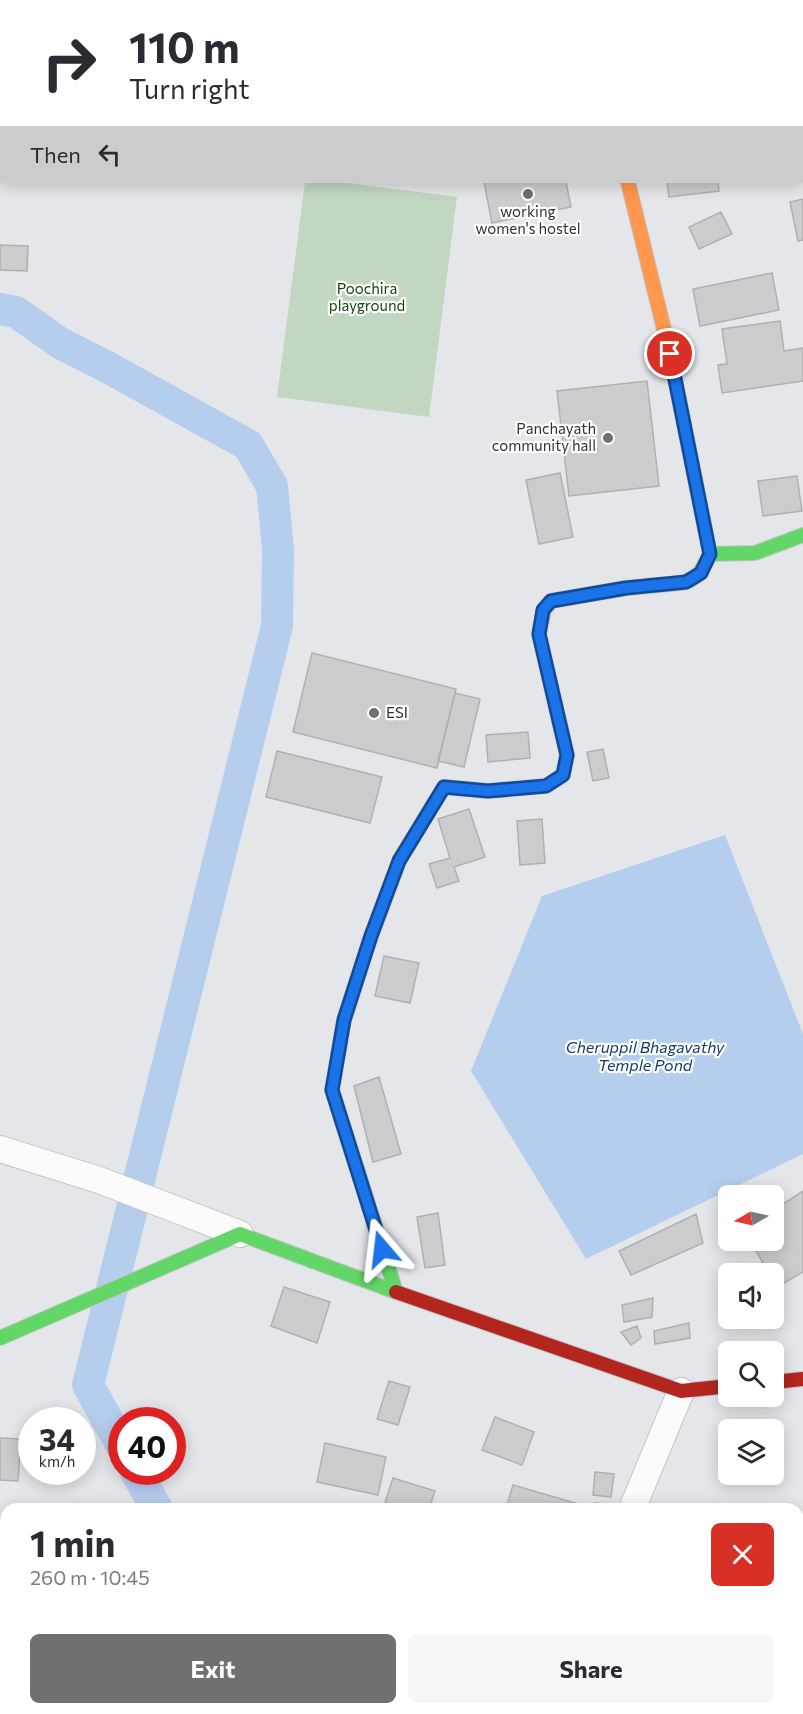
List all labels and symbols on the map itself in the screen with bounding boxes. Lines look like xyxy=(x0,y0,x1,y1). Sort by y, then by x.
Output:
marker: working women's hostel xyxy=(521,187,535,201)
place label: working women's hostel xyxy=(476,202,580,237)
park label: Poochira playground xyxy=(329,279,405,314)
pin xyxy=(644,328,695,379)
place label: Panchayath community hall xyxy=(492,419,596,454)
marker: Panchayath community hall xyxy=(601,431,615,445)
place label: ESI xyxy=(386,703,408,721)
marker: ESI xyxy=(367,706,381,720)
water label: Cheruppil Bhagavathy Temple Pond xyxy=(566,1037,725,1074)
north arrow xyxy=(718,1185,784,1251)
position arrow xyxy=(350,1217,414,1281)
speed limit sign: 40 xyxy=(108,1407,186,1485)

